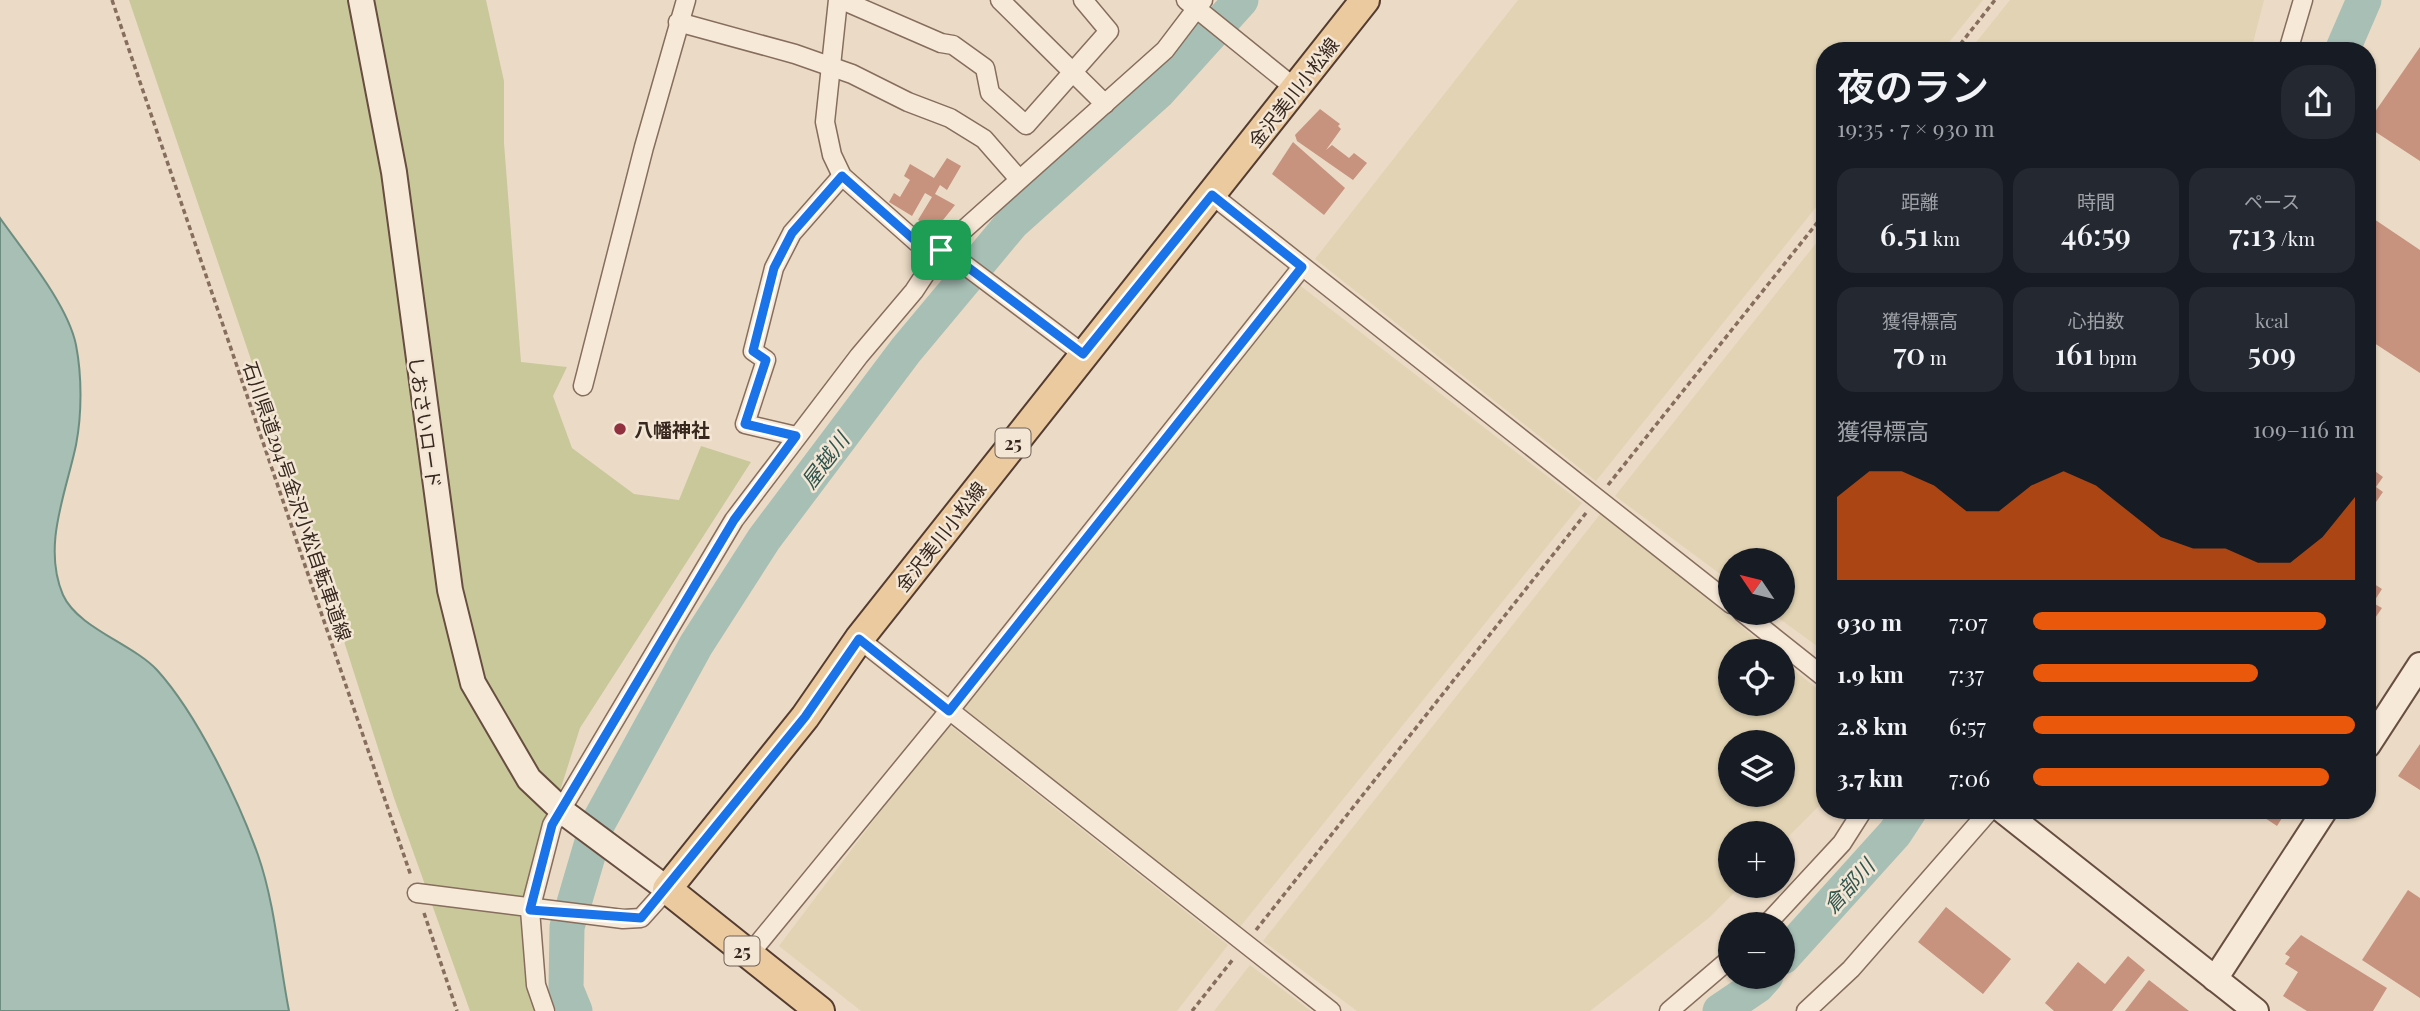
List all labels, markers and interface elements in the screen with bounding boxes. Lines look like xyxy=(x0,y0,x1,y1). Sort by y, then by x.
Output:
street label: 金沢美川小松線 xyxy=(1242,32,1344,152)
text: 夜のラン xyxy=(1837,60,1989,111)
button: share xyxy=(2281,65,2355,139)
text: 19:35 · 7 × 930 m xyxy=(1837,112,1995,143)
text: 距離 xyxy=(1901,188,1939,214)
text: 時間 xyxy=(2077,188,2115,214)
text: ペース xyxy=(2244,188,2300,214)
text: 6.51 xyxy=(1880,214,1929,254)
text: 46:59 xyxy=(2061,214,2131,254)
text: 7:13 xyxy=(2229,214,2276,254)
pin xyxy=(911,220,971,280)
text: km xyxy=(1929,225,1960,251)
text: /km xyxy=(2276,225,2315,251)
icon: arrive xyxy=(922,231,960,269)
text: 獲得標高 xyxy=(1882,307,1958,333)
text: 心拍数 xyxy=(2067,307,2125,333)
text: kcal xyxy=(2255,307,2289,333)
text: 70 xyxy=(1893,333,1925,373)
text: 161 xyxy=(2055,333,2094,373)
text: 509 xyxy=(2248,333,2296,373)
text: m xyxy=(1925,344,1947,370)
text: bpm xyxy=(2094,344,2137,370)
street label: しおさいロード xyxy=(404,354,448,490)
street label: 石川県道294号金沢小松自転車道線 xyxy=(238,358,358,644)
text: 109–116 m xyxy=(2253,413,2355,444)
text: 獲得標高 xyxy=(1837,415,1929,446)
place label: 八幡神社 xyxy=(634,416,710,442)
marker: 八幡神社 xyxy=(612,421,628,437)
water label: 屋越川 xyxy=(794,425,855,494)
road number: 25 xyxy=(996,428,1030,458)
street label: 金沢美川小松線 xyxy=(889,476,991,596)
north arrow xyxy=(1718,548,1796,625)
map controls xyxy=(1718,548,1795,989)
text: 930 m xyxy=(1837,606,1902,637)
text: 7:07 xyxy=(1949,606,1988,637)
button: locate xyxy=(1718,639,1795,716)
text: 1.9 km xyxy=(1837,658,1904,689)
text: 7:37 xyxy=(1949,658,1984,689)
text: 2.8 km xyxy=(1837,710,1908,741)
text: 6:57 xyxy=(1949,710,1986,741)
button: layers xyxy=(1718,730,1795,807)
text: 3.7 km xyxy=(1837,762,1903,793)
text: 7:06 xyxy=(1949,762,1990,793)
button: + xyxy=(1718,821,1795,898)
water label: 倉部川 xyxy=(1817,851,1881,918)
button: − xyxy=(1718,912,1795,989)
road number: 25 xyxy=(724,936,760,966)

